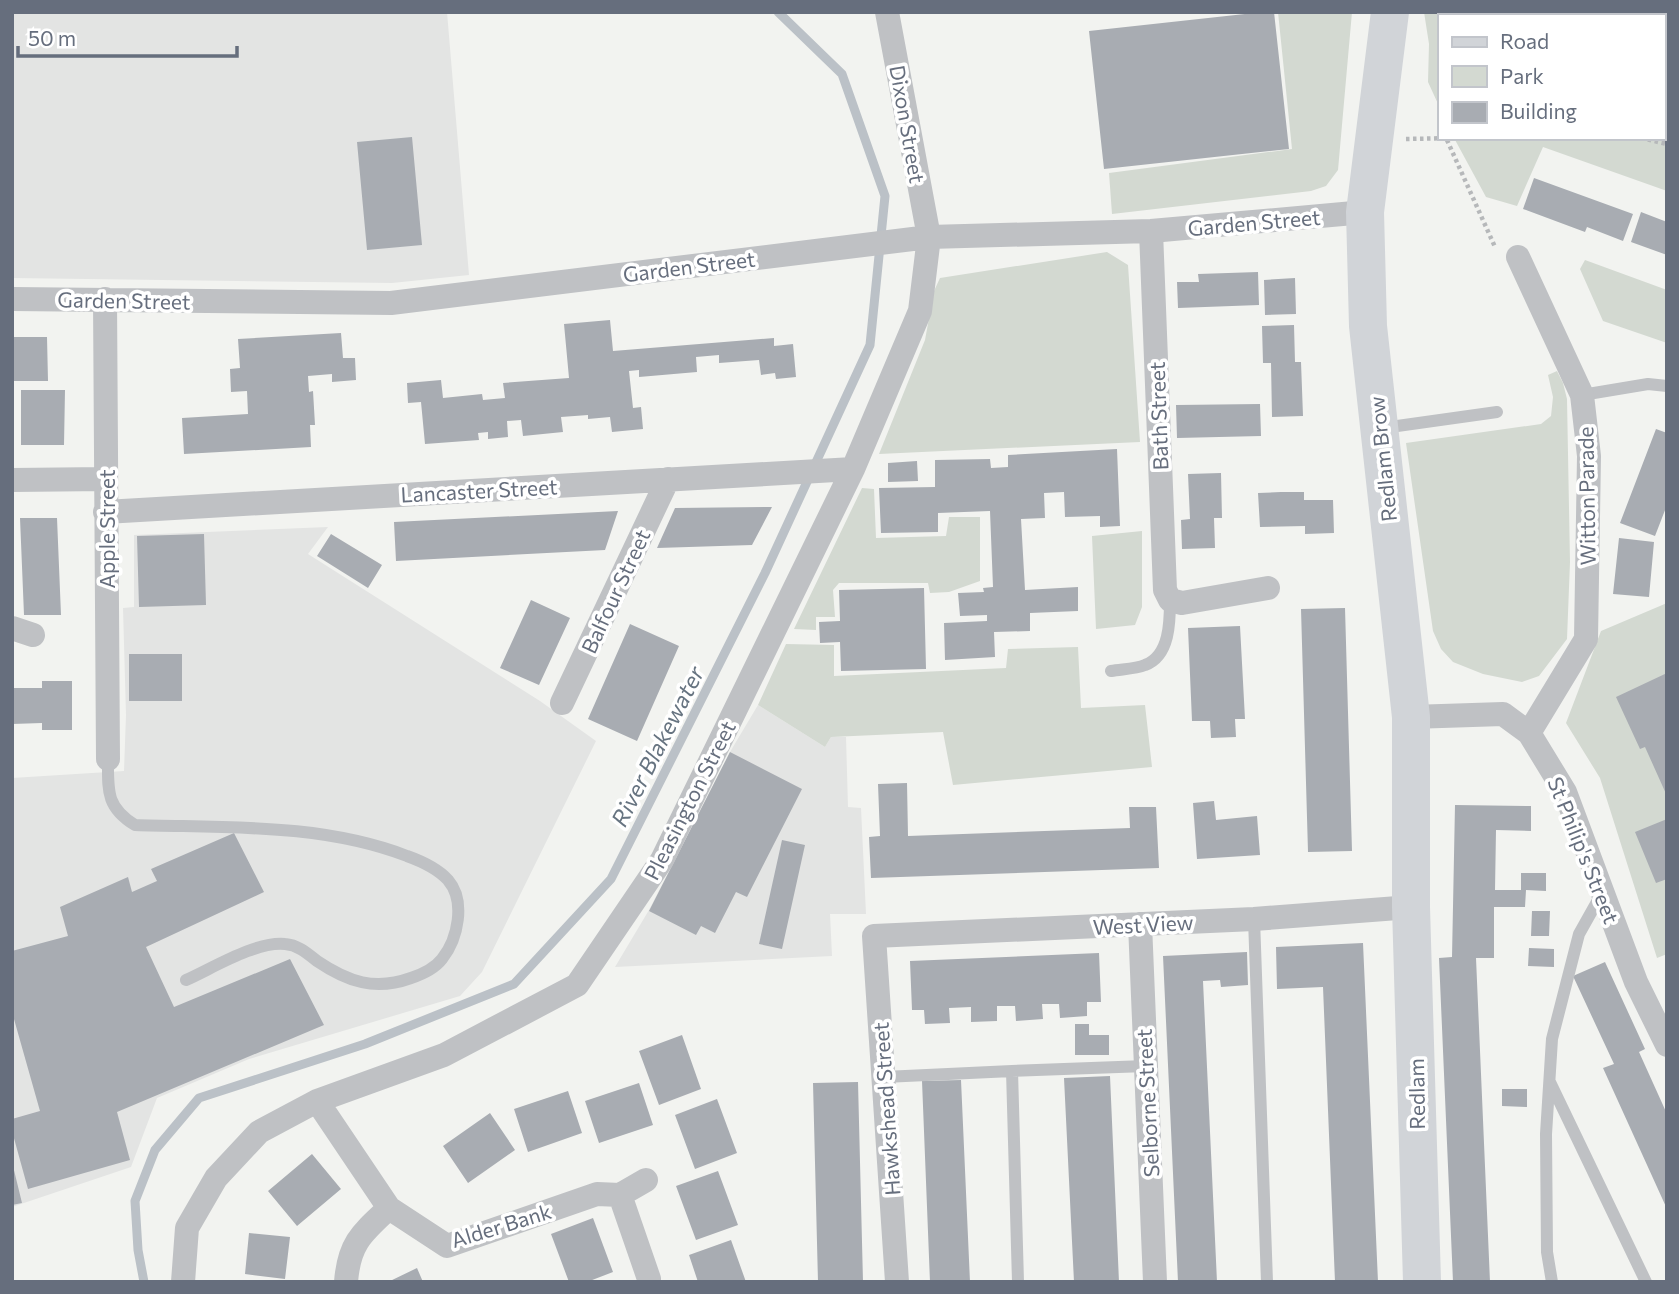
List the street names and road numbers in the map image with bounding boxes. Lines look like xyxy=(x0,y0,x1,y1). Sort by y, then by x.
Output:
street label: Dixon Street xyxy=(885,63,931,185)
street label: Garden Street xyxy=(1187,204,1321,240)
street label: Garden Street xyxy=(621,245,757,287)
street label: Garden Street xyxy=(57,286,191,314)
street label: Bath Street xyxy=(1144,361,1172,471)
street label: Redlam Brow xyxy=(1363,395,1401,523)
street label: Witton Parade xyxy=(1572,426,1600,566)
street label: Apple Street xyxy=(94,469,119,589)
street label: Lancaster Street xyxy=(400,473,558,507)
street label: Balfour Street xyxy=(575,525,655,657)
street label: Pleasington Street xyxy=(638,716,740,884)
street label: St Philip's Street xyxy=(1543,773,1625,927)
street label: West View xyxy=(1092,909,1194,939)
street label: Hawkshead Street xyxy=(867,1021,905,1197)
street label: Selborne Street xyxy=(1131,1028,1163,1178)
street label: Redlam xyxy=(1403,1058,1429,1130)
street label: Alder Bank xyxy=(448,1198,554,1252)

